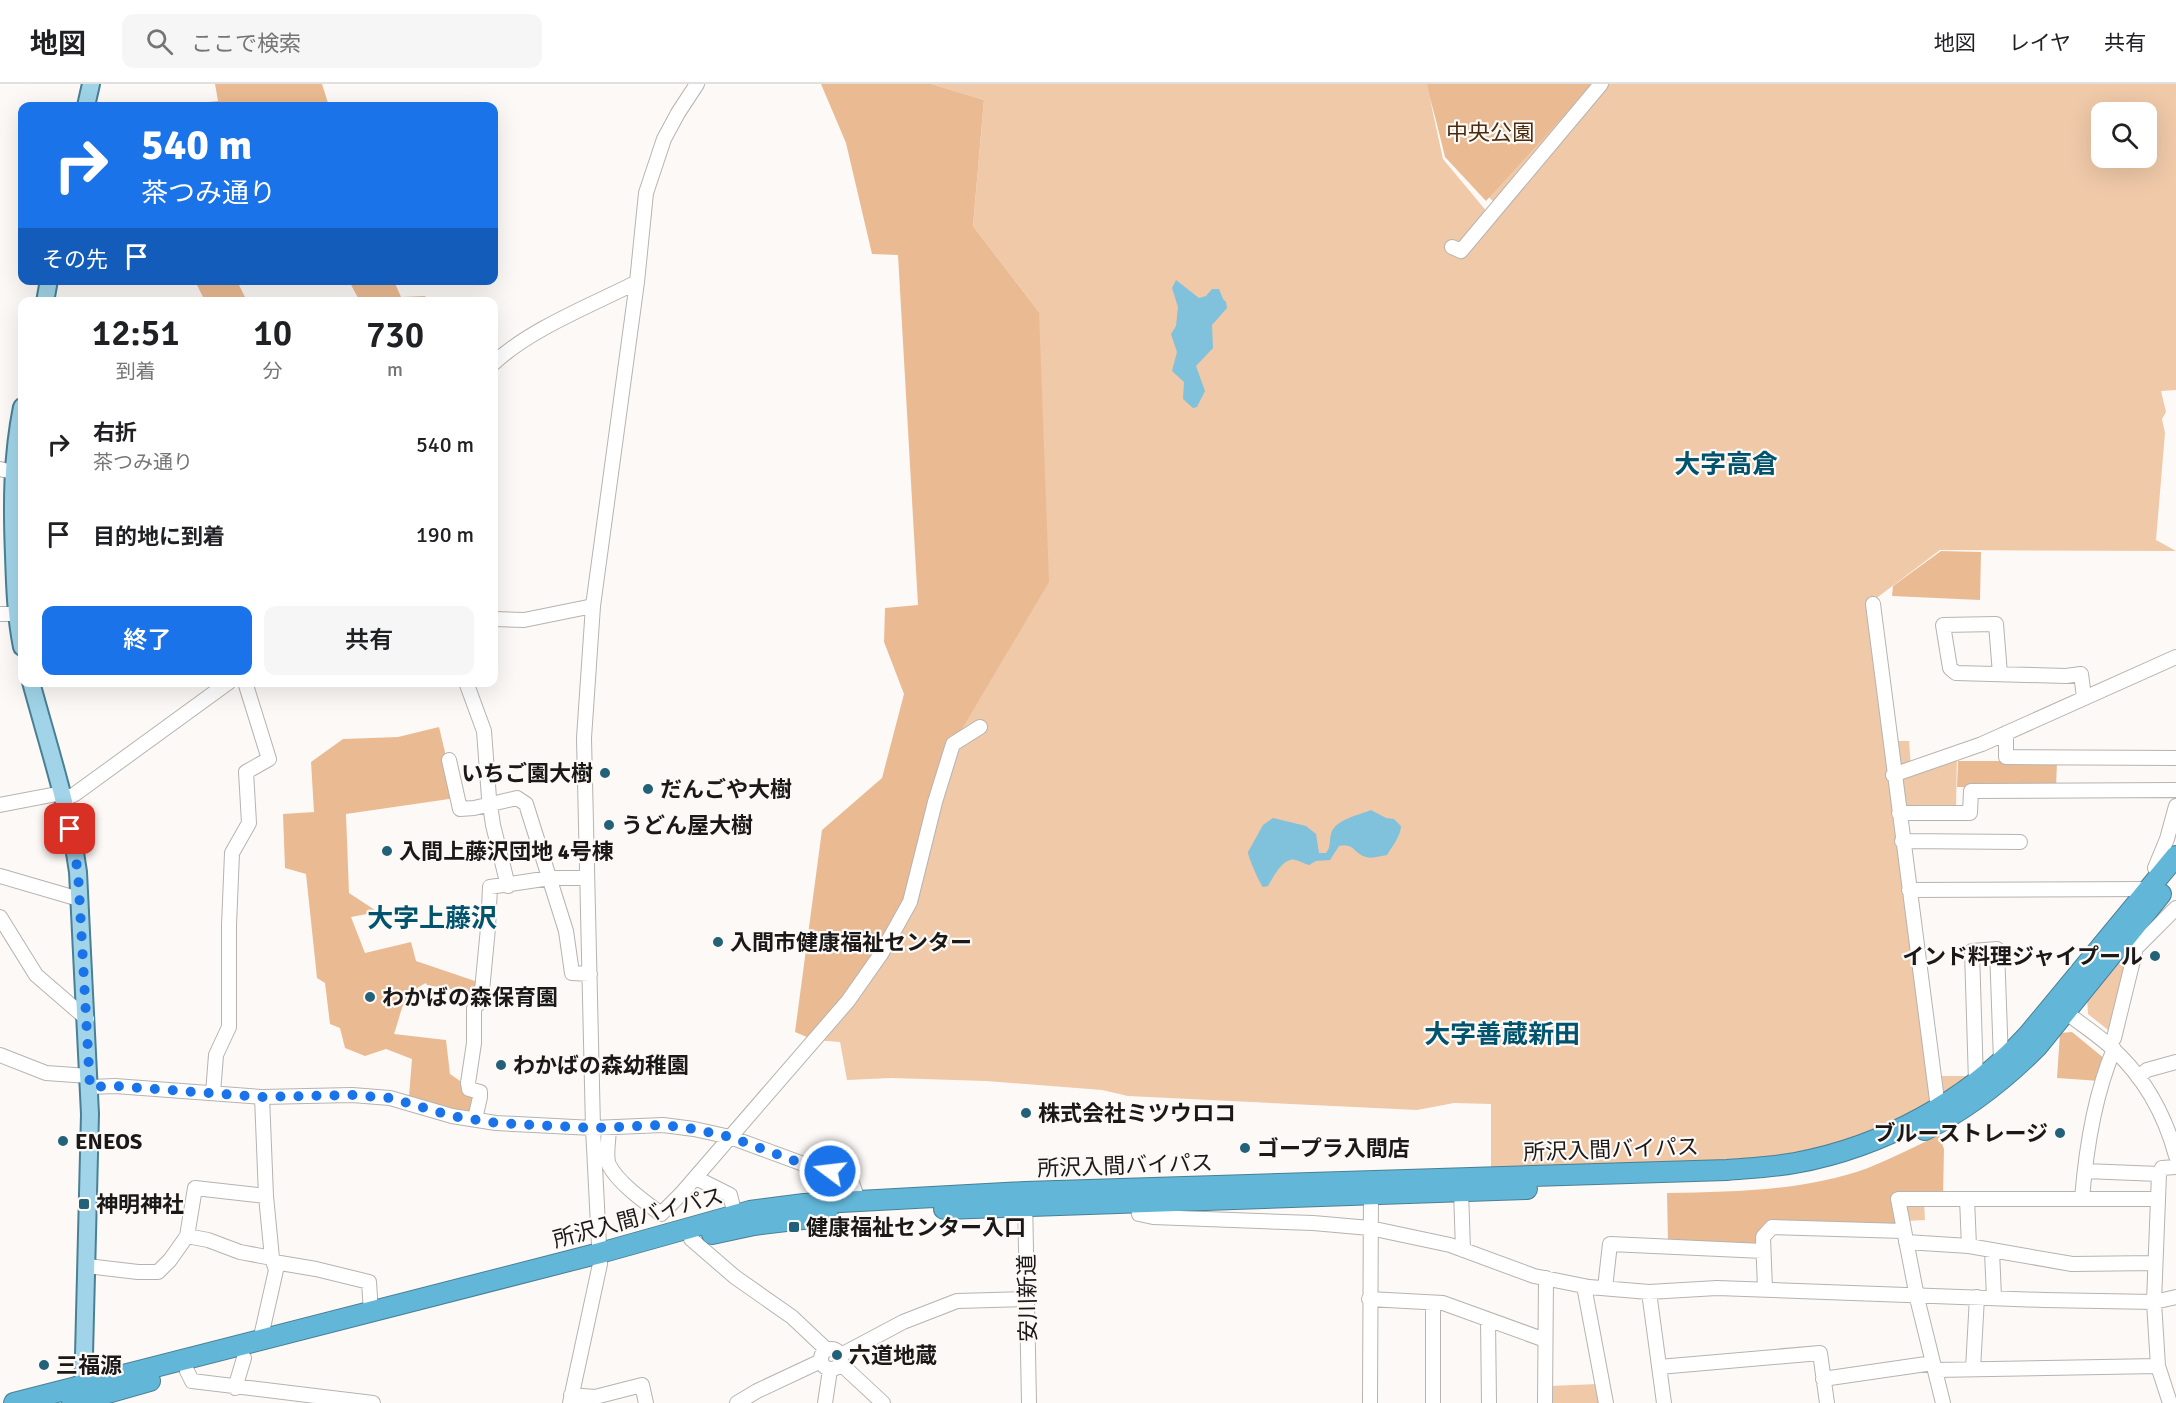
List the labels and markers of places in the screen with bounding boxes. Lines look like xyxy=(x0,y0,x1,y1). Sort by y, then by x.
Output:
place label: いちご園大樹 xyxy=(461,760,593,787)
marker: いちご園大樹 xyxy=(598,766,612,780)
place label: だんごや大樹 xyxy=(660,776,792,803)
marker: だんごや大樹 xyxy=(641,782,655,796)
pin xyxy=(44,803,95,854)
place label: うどん屋大樹 xyxy=(621,812,753,839)
marker: うどん屋大樹 xyxy=(602,818,616,832)
place label: 入間上藤沢団地 4号棟 xyxy=(399,838,614,865)
marker: 入間上藤沢団地 4号棟 xyxy=(380,844,394,858)
place label: 入間市健康福祉センター xyxy=(730,929,972,956)
marker: 入間市健康福祉センター xyxy=(711,935,725,949)
place label: インド料理ジャイプール xyxy=(1902,943,2143,970)
marker: インド料理ジャイプール xyxy=(2148,949,2162,963)
place label: わかばの森保育園 xyxy=(382,984,558,1011)
marker: わかばの森保育園 xyxy=(363,990,377,1004)
place label: わかばの森幼稚園 xyxy=(513,1052,689,1079)
marker: わかばの森幼稚園 xyxy=(494,1058,508,1072)
place label: 株式会社ミツウロコ xyxy=(1038,1100,1236,1127)
marker: 株式会社ミツウロコ xyxy=(1019,1106,1033,1120)
place label: ブルーストレージ xyxy=(1874,1120,2048,1147)
marker: ブルーストレージ xyxy=(2053,1126,2067,1140)
place label: ENEOS xyxy=(75,1128,142,1155)
marker: ENEOS xyxy=(56,1134,70,1148)
place label: ゴープラ入間店 xyxy=(1257,1135,1410,1162)
marker: ゴープラ入間店 xyxy=(1238,1141,1252,1155)
place label: 神明神社 xyxy=(96,1191,184,1218)
marker: 神明神社 xyxy=(77,1197,91,1211)
place label: 健康福祉センター入口 xyxy=(806,1214,1026,1241)
marker: 健康福祉センター入口 xyxy=(787,1220,801,1234)
place label: 六道地蔵 xyxy=(849,1342,937,1369)
marker: 六道地蔵 xyxy=(830,1348,844,1362)
place label: 三福源 xyxy=(56,1352,122,1379)
marker: 三福源 xyxy=(37,1358,51,1372)

